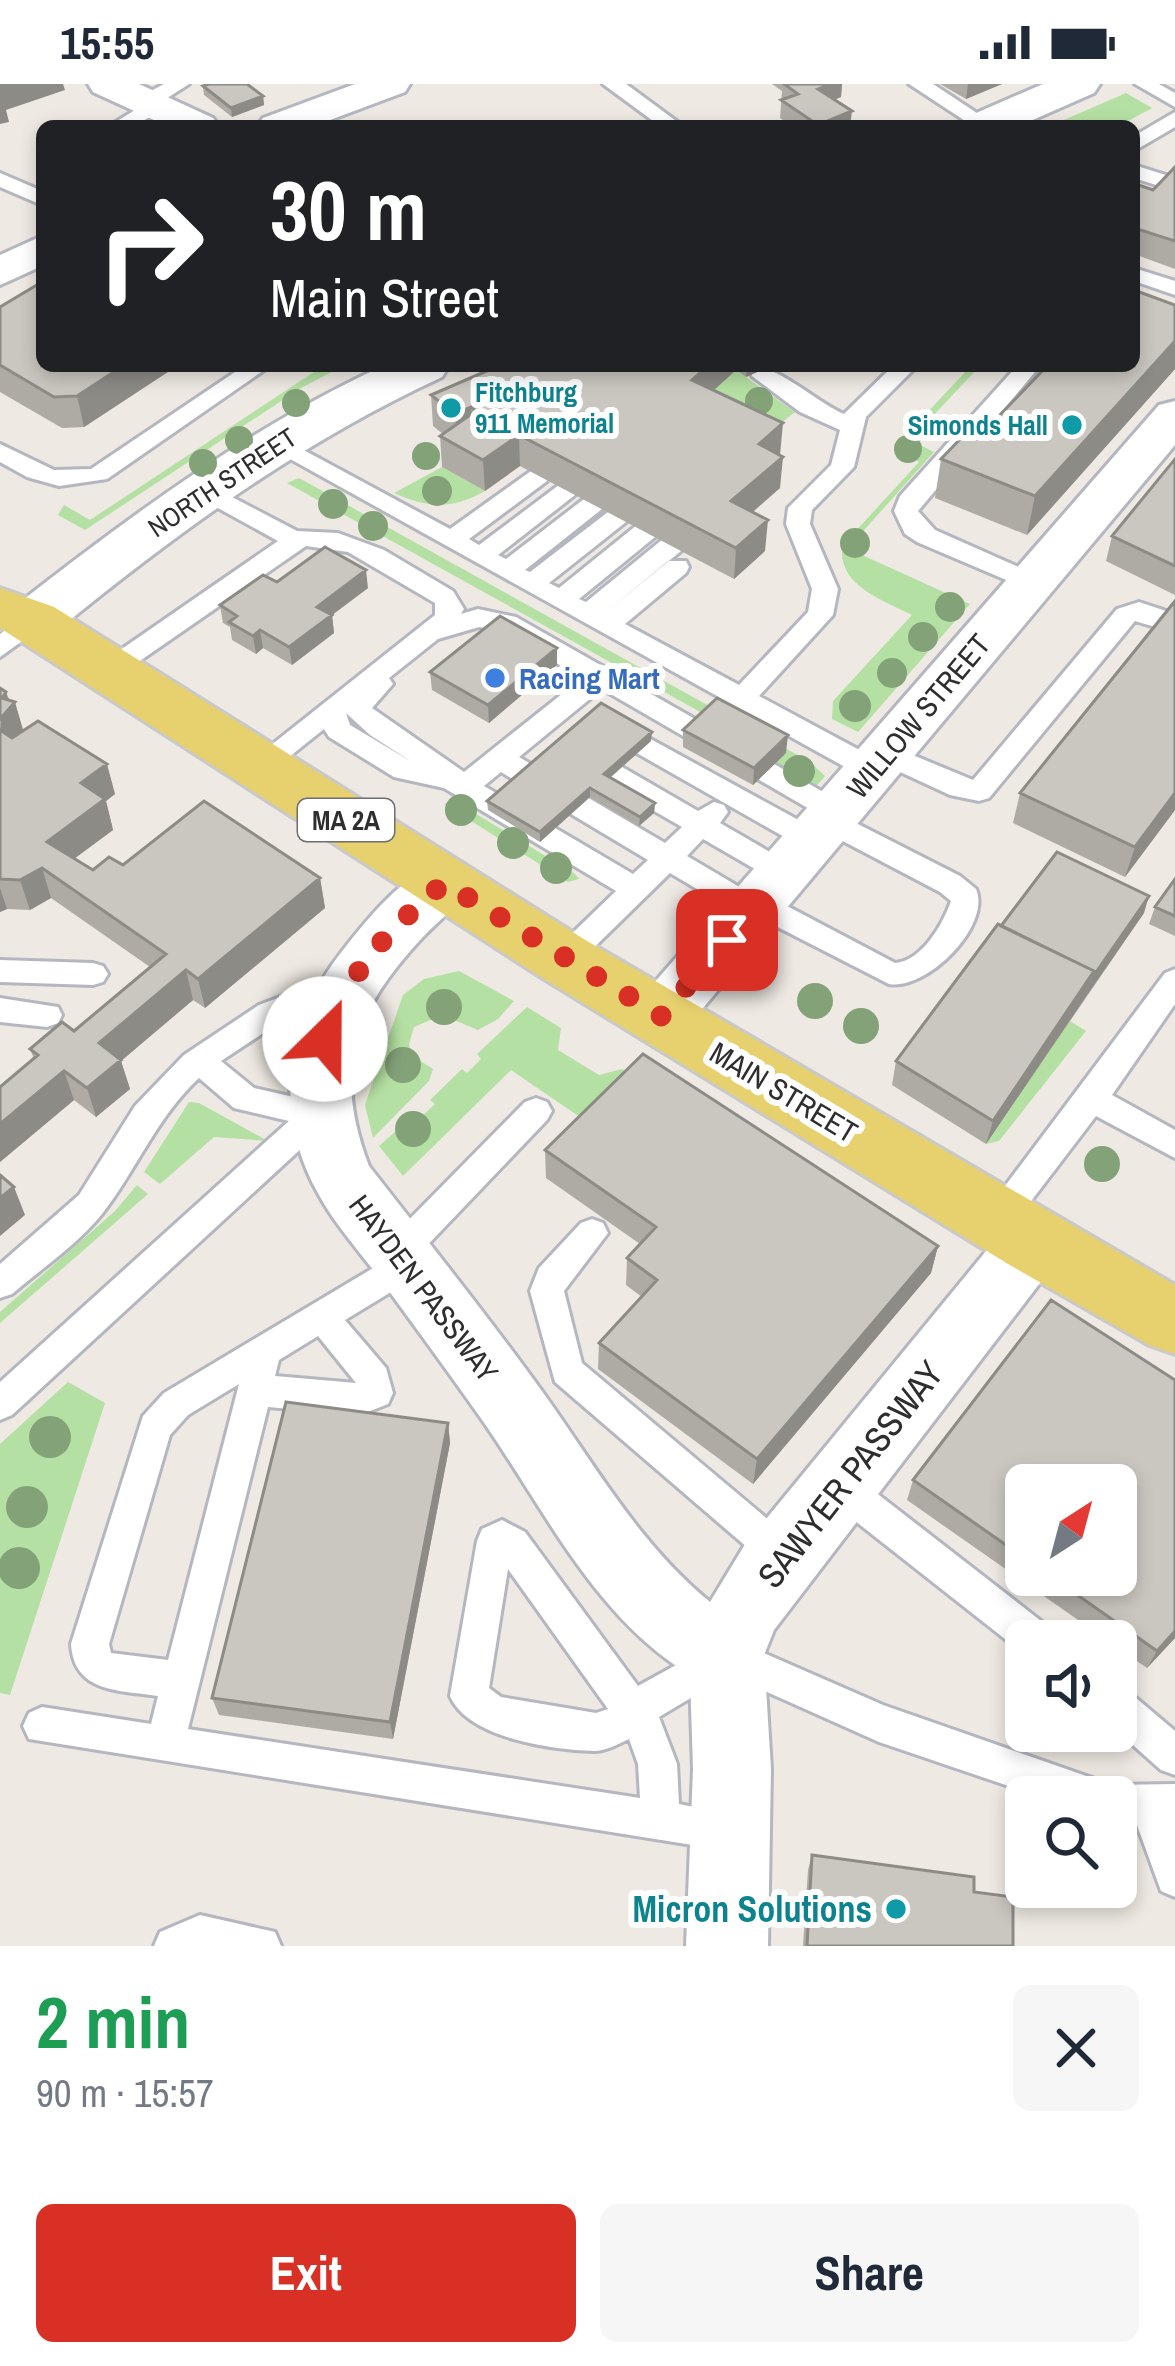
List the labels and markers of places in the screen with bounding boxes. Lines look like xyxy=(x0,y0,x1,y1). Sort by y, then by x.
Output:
place label: Fitchburg 911 Memorial xyxy=(475,374,614,441)
marker: Fitchburg 911 Memorial xyxy=(438,395,464,421)
place label: Simonds Hall xyxy=(908,407,1048,443)
marker: Simonds Hall xyxy=(1059,412,1085,438)
place label: Racing Mart xyxy=(519,658,660,698)
marker: Racing Mart xyxy=(482,665,508,691)
pin xyxy=(676,889,778,991)
place label: Micron Solutions xyxy=(633,1885,872,1933)
marker: Micron Solutions xyxy=(883,1896,909,1922)

